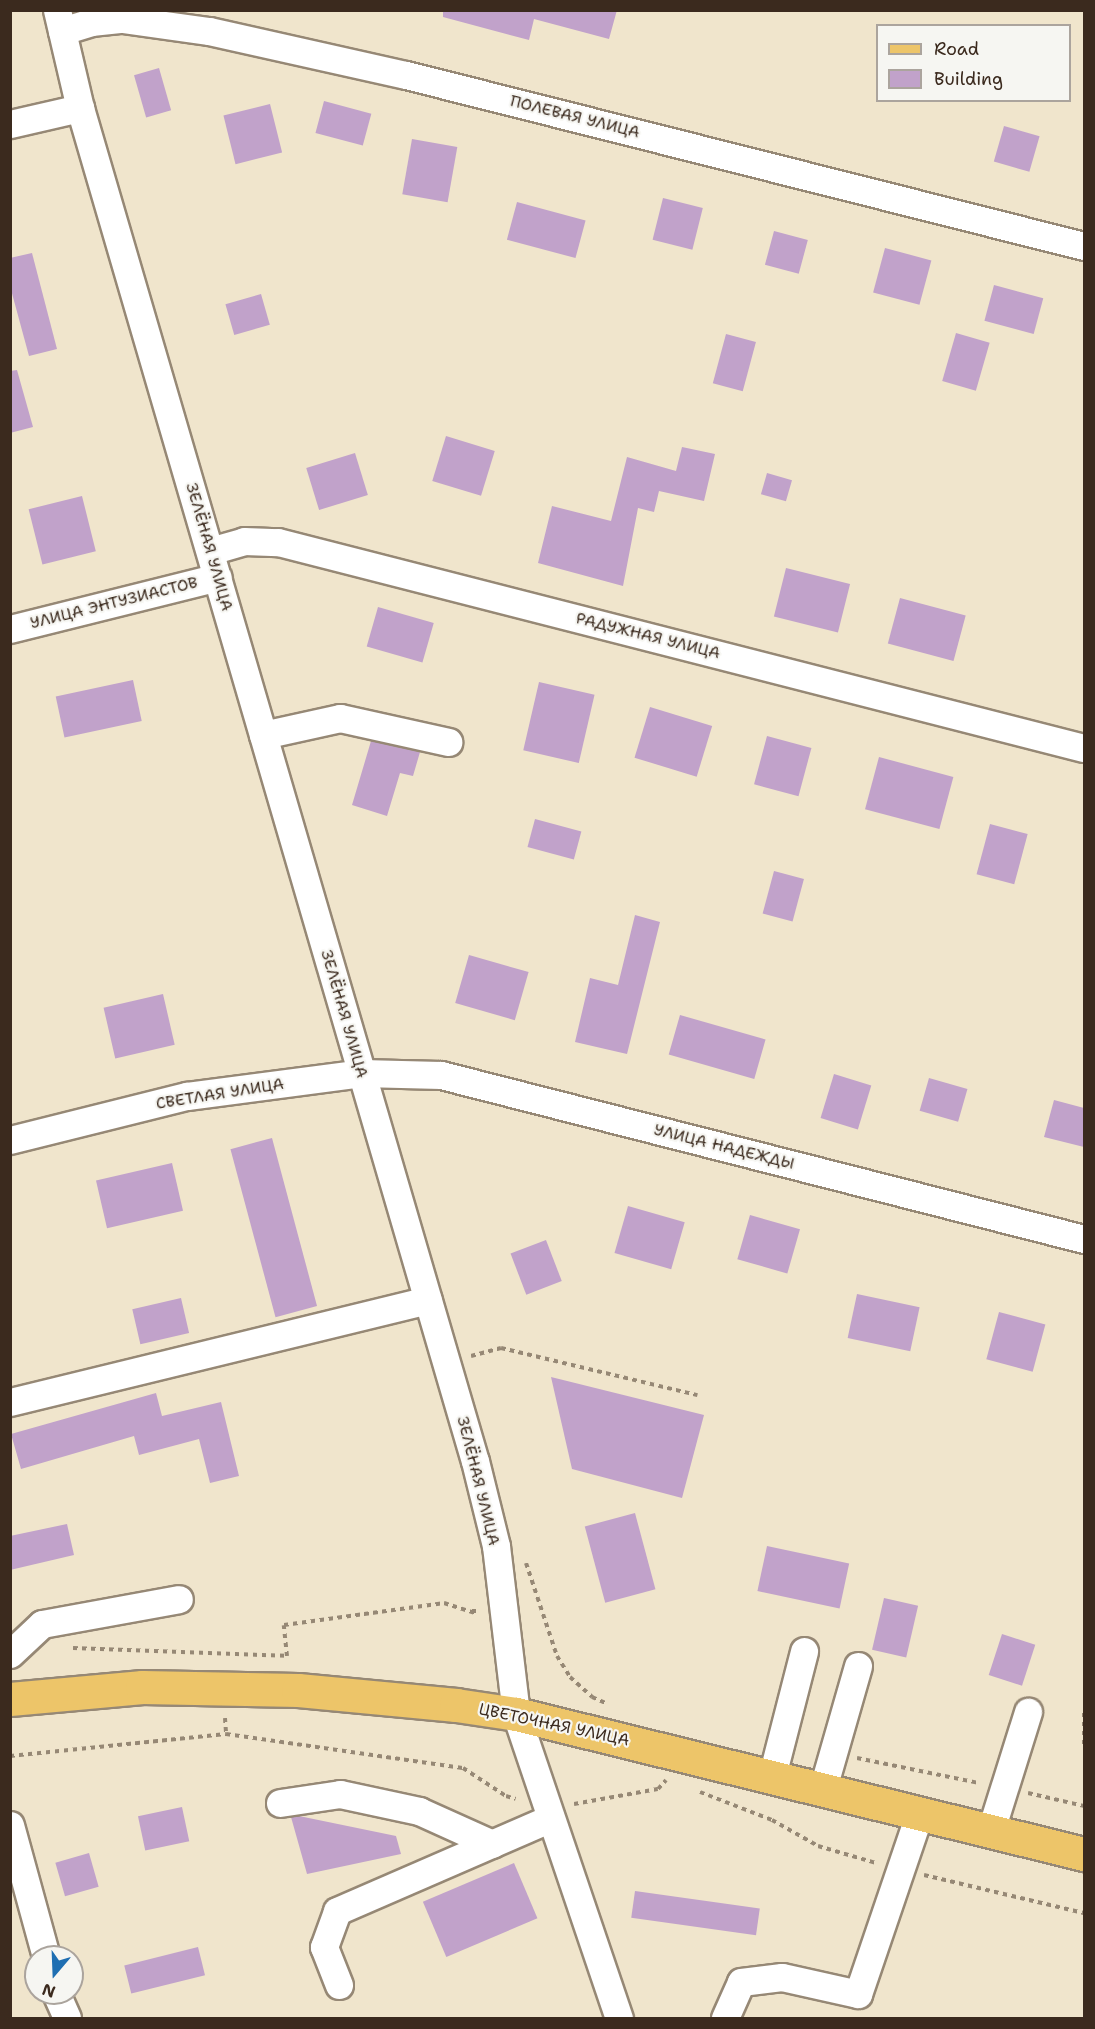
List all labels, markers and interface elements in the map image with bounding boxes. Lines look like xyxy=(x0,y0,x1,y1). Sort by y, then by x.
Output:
legend xyxy=(876,24,1071,102)
text: Road xyxy=(934,37,979,61)
text: Building xyxy=(934,67,1003,91)
street label: ПОЛЕВАЯ УЛИЦА xyxy=(508,92,642,142)
street label: ЗЕЛЁНАЯ УЛИЦА xyxy=(182,481,236,613)
street label: УЛИЦА ЭНТУЗИАСТОВ xyxy=(28,573,200,633)
street label: РАДУЖНАЯ УЛИЦА xyxy=(574,609,722,663)
street label: ЗЕЛЁНАЯ УЛИЦА xyxy=(317,948,371,1080)
street label: СВЕТЛАЯ УЛИЦА xyxy=(155,1074,285,1114)
street label: УЛИЦА НАДЕЖДЫ xyxy=(652,1120,796,1174)
street label: ЗЕЛЁНАЯ УЛИЦА xyxy=(453,1415,503,1547)
street label: ЦВЕТОЧНАЯ УЛИЦА xyxy=(477,1700,631,1750)
north arrow xyxy=(24,1945,84,2005)
text: N xyxy=(39,1979,58,2003)

